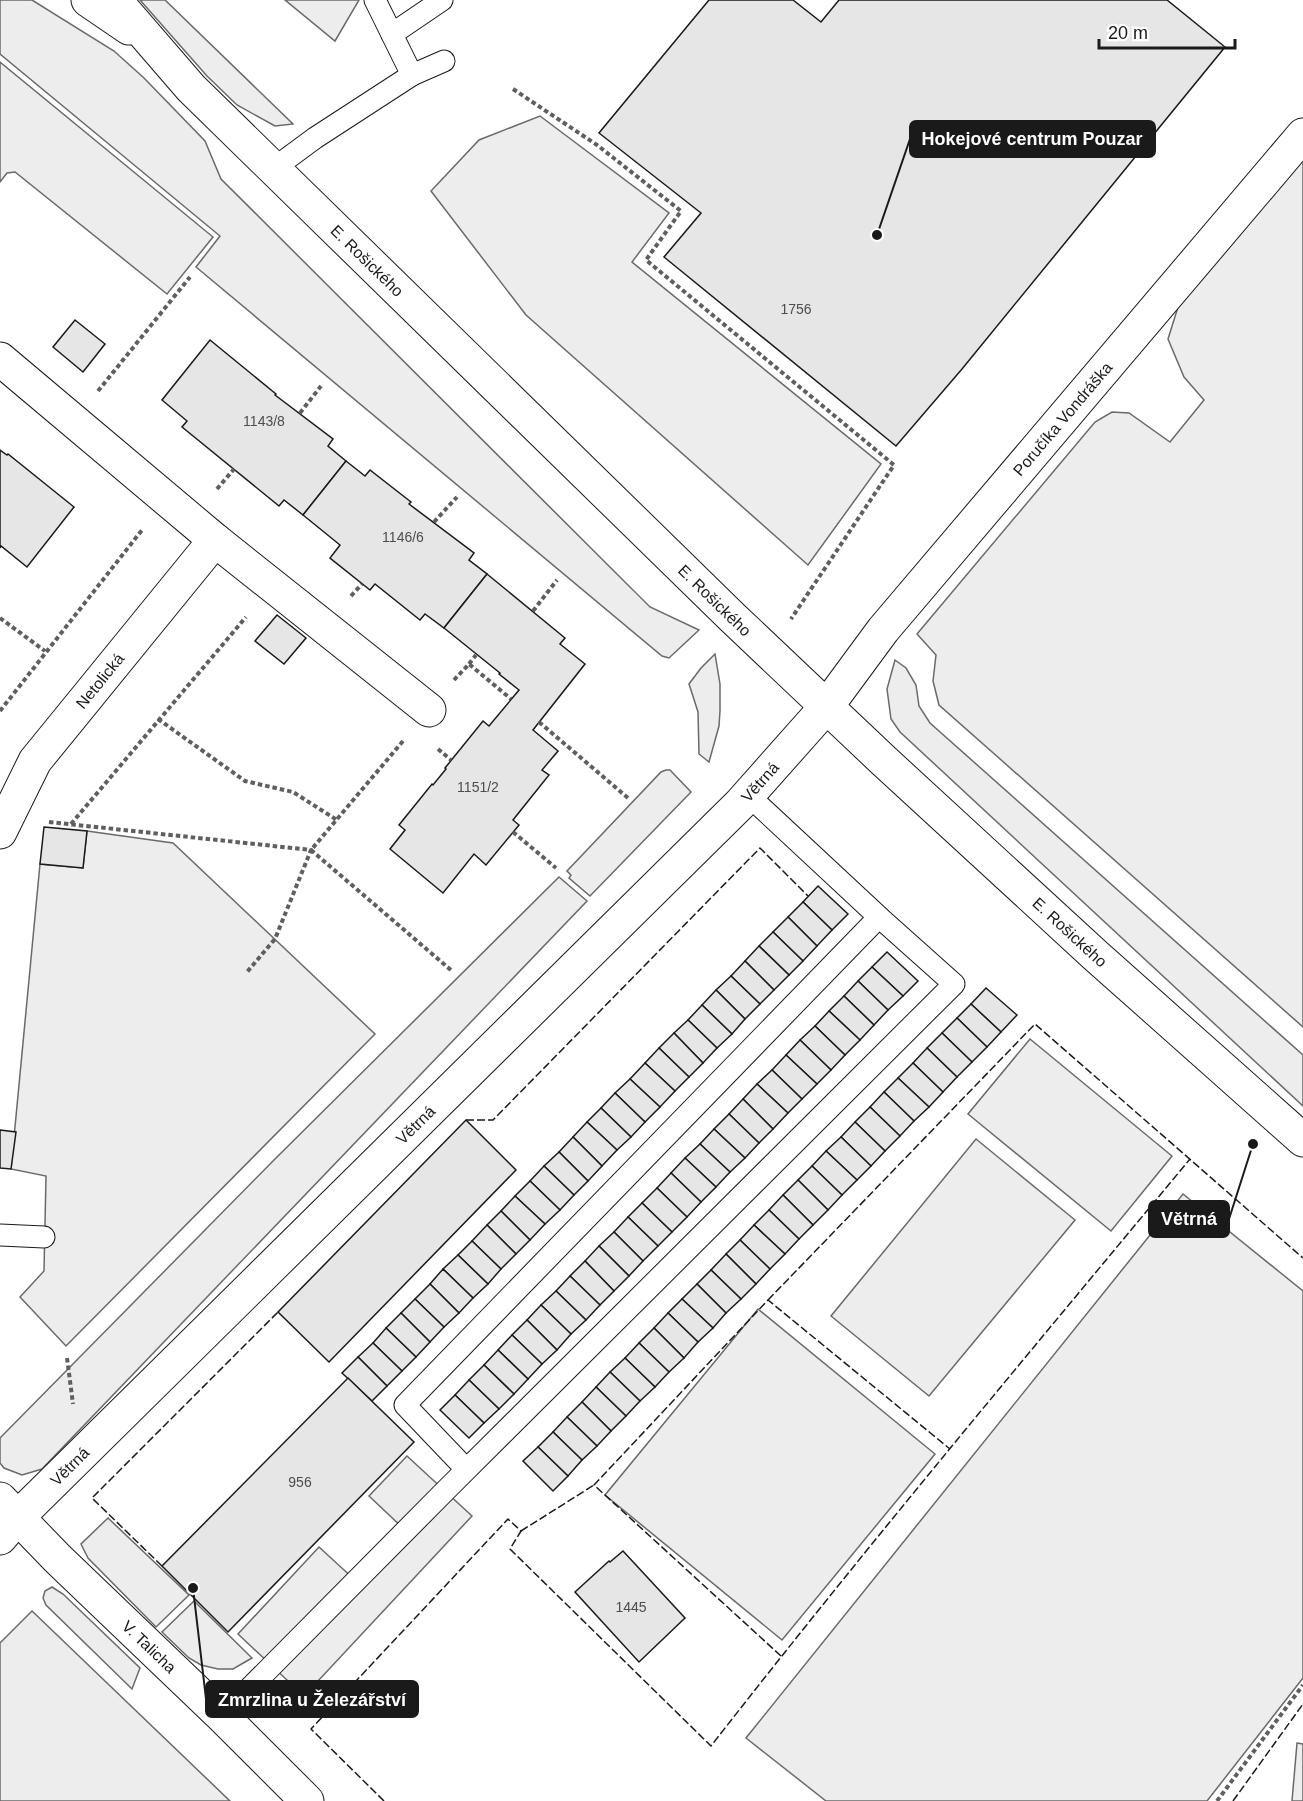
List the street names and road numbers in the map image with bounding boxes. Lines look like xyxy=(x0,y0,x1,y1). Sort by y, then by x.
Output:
street label: E. Rošického xyxy=(328,221,407,300)
street label: Poručíka Vondráška xyxy=(1009,358,1115,479)
street label: E. Rošického xyxy=(675,561,755,639)
street label: Netolická xyxy=(73,650,127,712)
street label: Větrná xyxy=(738,758,782,805)
street label: E. Rošického xyxy=(1030,894,1111,970)
street label: Větrná xyxy=(393,1102,438,1147)
street label: Větrná xyxy=(47,1443,92,1489)
street label: V. Talicha xyxy=(119,1617,180,1676)

